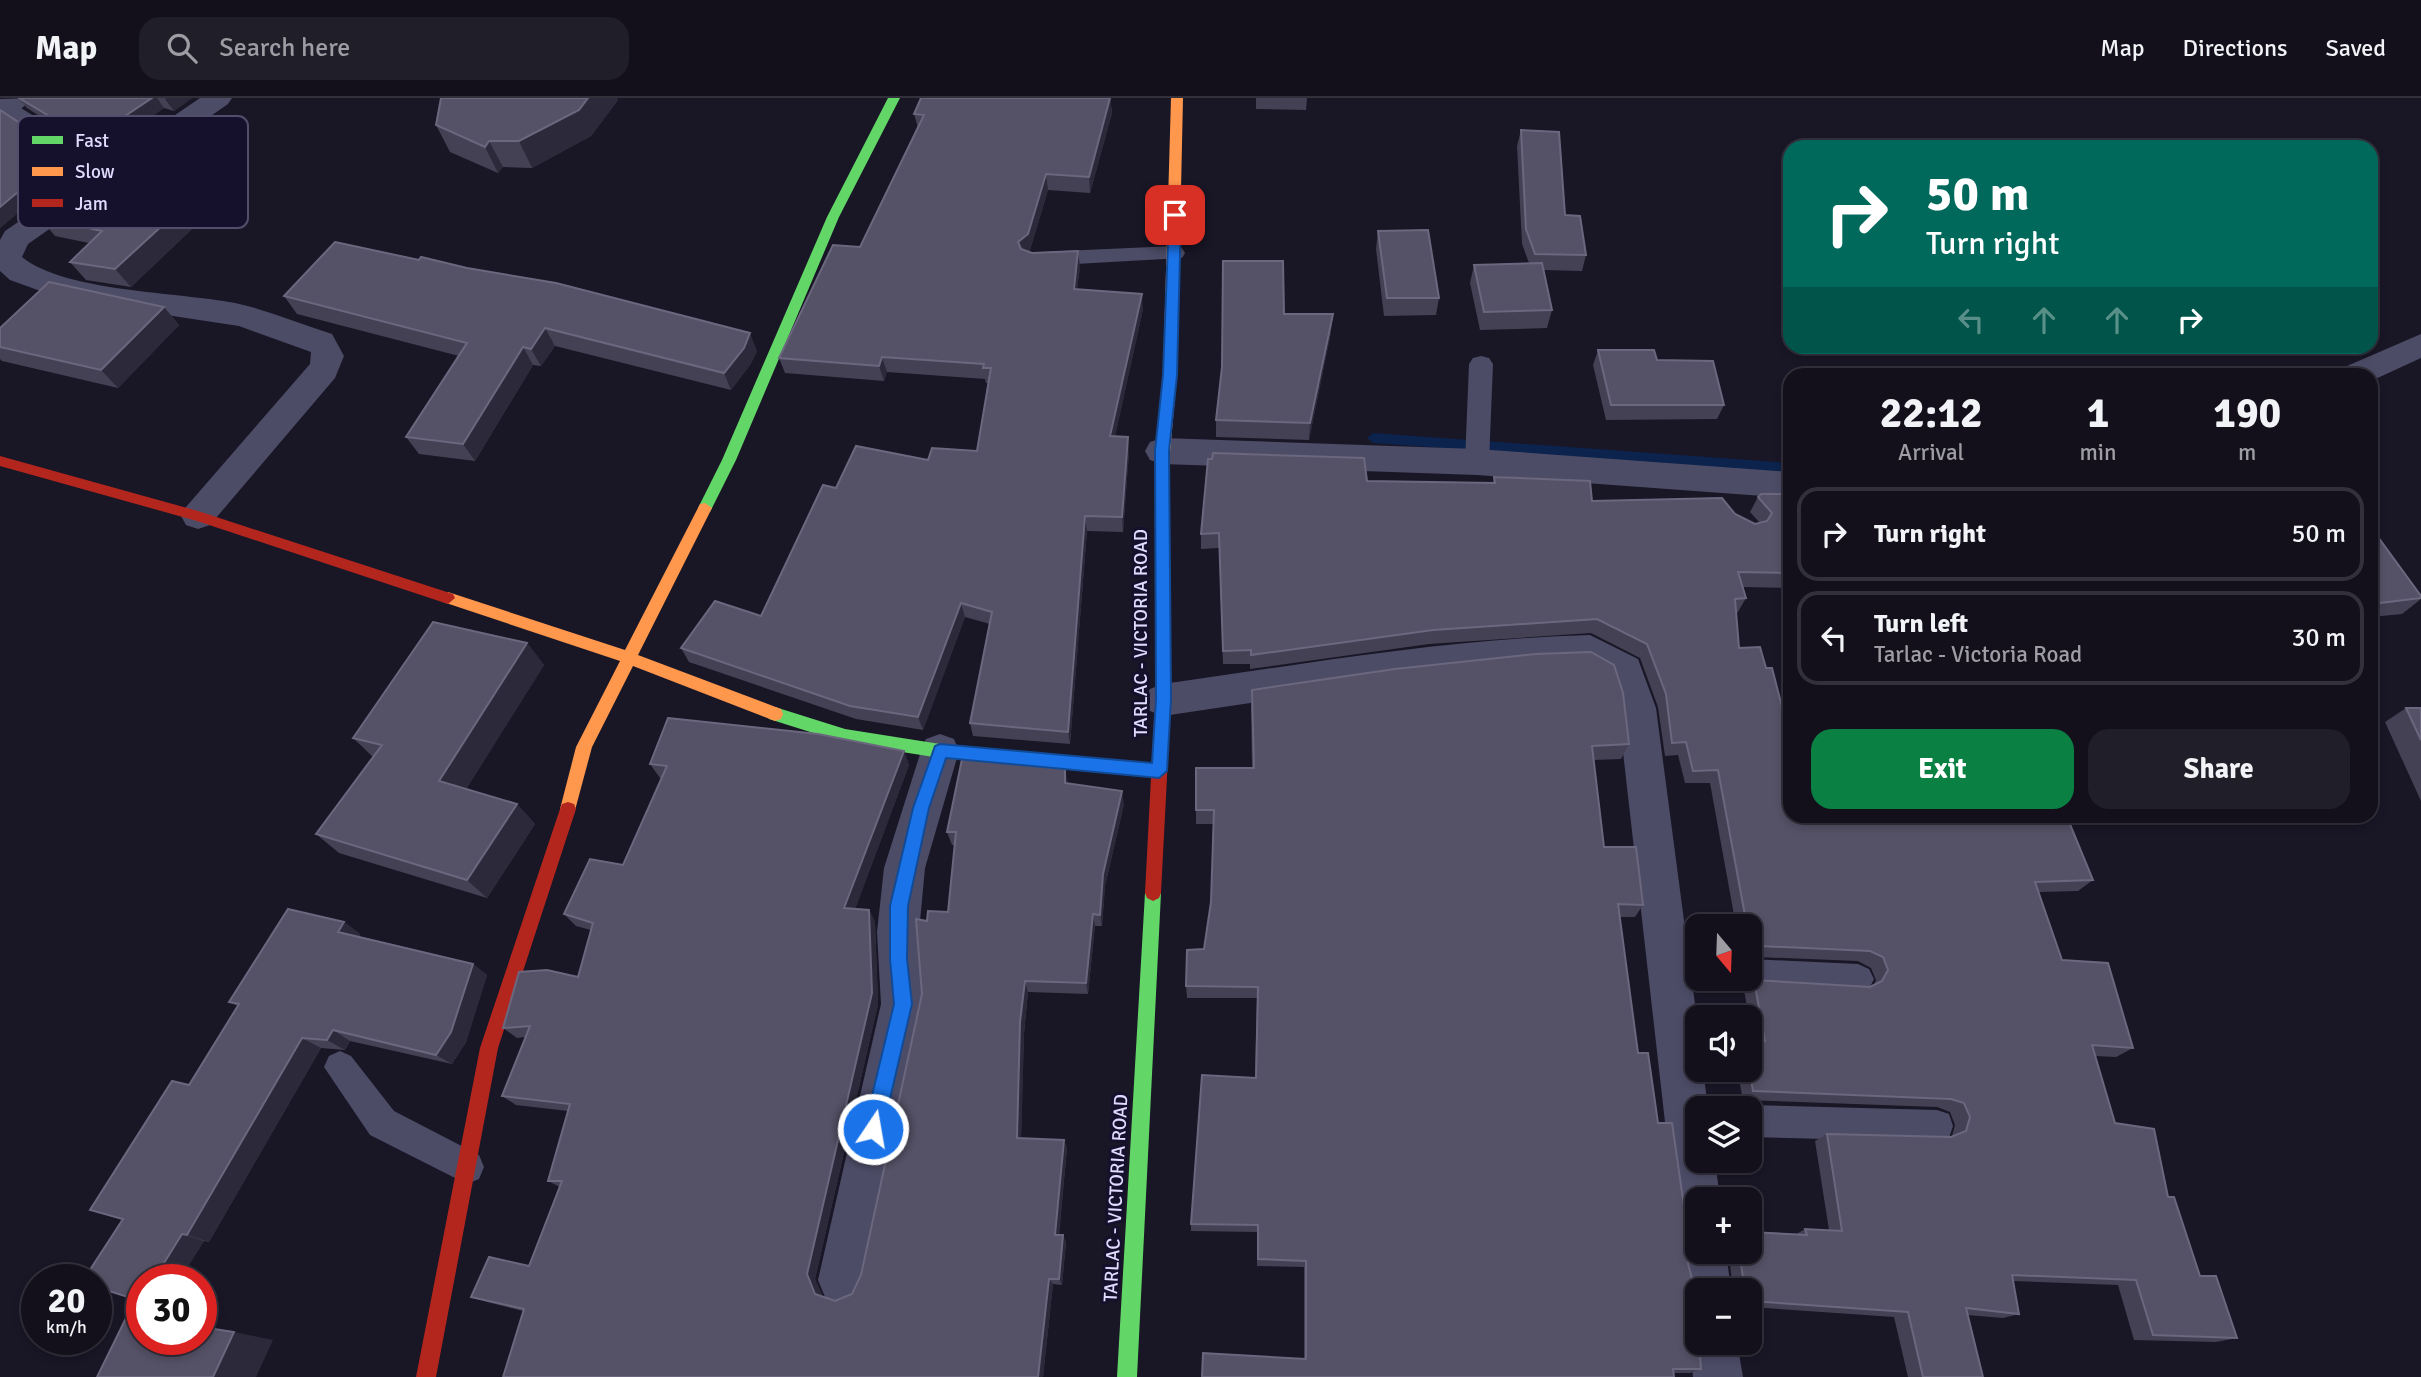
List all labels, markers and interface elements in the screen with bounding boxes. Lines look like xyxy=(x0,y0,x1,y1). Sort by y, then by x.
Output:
search box xyxy=(139,17,629,80)
text: Map xyxy=(35,28,97,69)
icon: search xyxy=(163,29,201,67)
text: Search here xyxy=(219,32,350,64)
text: Map xyxy=(2100,33,2145,63)
text: Directions xyxy=(2183,33,2288,63)
text: Saved xyxy=(2326,33,2386,63)
legend xyxy=(18,116,248,228)
text: Fast xyxy=(75,129,109,153)
text: Slow xyxy=(75,160,115,184)
text: 50 m xyxy=(1926,164,2029,224)
icon: right xyxy=(1811,168,1902,259)
pin xyxy=(1145,185,1205,245)
text: Jam xyxy=(75,192,108,216)
icon: arrive xyxy=(1156,196,1194,234)
text: Turn right xyxy=(1926,224,2059,263)
icon: left xyxy=(1952,301,1990,339)
icon: ahead xyxy=(2025,301,2063,339)
icon: ahead xyxy=(2098,301,2136,339)
icon: right xyxy=(2171,301,2209,339)
text: 22:12 xyxy=(1880,388,1983,439)
text: 1 xyxy=(2087,388,2109,439)
text: 190 xyxy=(2213,388,2281,439)
text: Arrival xyxy=(1898,438,1964,467)
text: min xyxy=(2079,438,2117,467)
text: m xyxy=(2238,438,2256,467)
icon: right xyxy=(1815,515,1853,553)
text: Turn right xyxy=(1874,518,1986,550)
text: 50 m xyxy=(2291,518,2346,550)
street label: TARLAC - VICTORIA ROAD xyxy=(1129,529,1153,737)
text: Turn left xyxy=(1874,608,1968,640)
icon: left xyxy=(1815,619,1853,657)
text: 30 m xyxy=(2291,622,2346,654)
text: Tarlac - Victoria Road xyxy=(1874,640,2082,669)
button: Exit xyxy=(1811,729,2074,809)
button: Share xyxy=(2088,729,2350,809)
north arrow xyxy=(1685,914,1762,990)
map controls xyxy=(1685,914,1762,1355)
button: sound xyxy=(1685,1005,1762,1082)
position arrow xyxy=(836,1092,910,1166)
street label: TARLAC - VICTORIA ROAD xyxy=(1099,1093,1133,1303)
button: layers xyxy=(1685,1096,1762,1173)
button: + xyxy=(1685,1187,1762,1264)
speed limit sign: 30 xyxy=(126,1264,217,1355)
button: − xyxy=(1685,1278,1762,1355)
text: 20 xyxy=(48,1279,85,1322)
text: km/h xyxy=(46,1316,87,1338)

